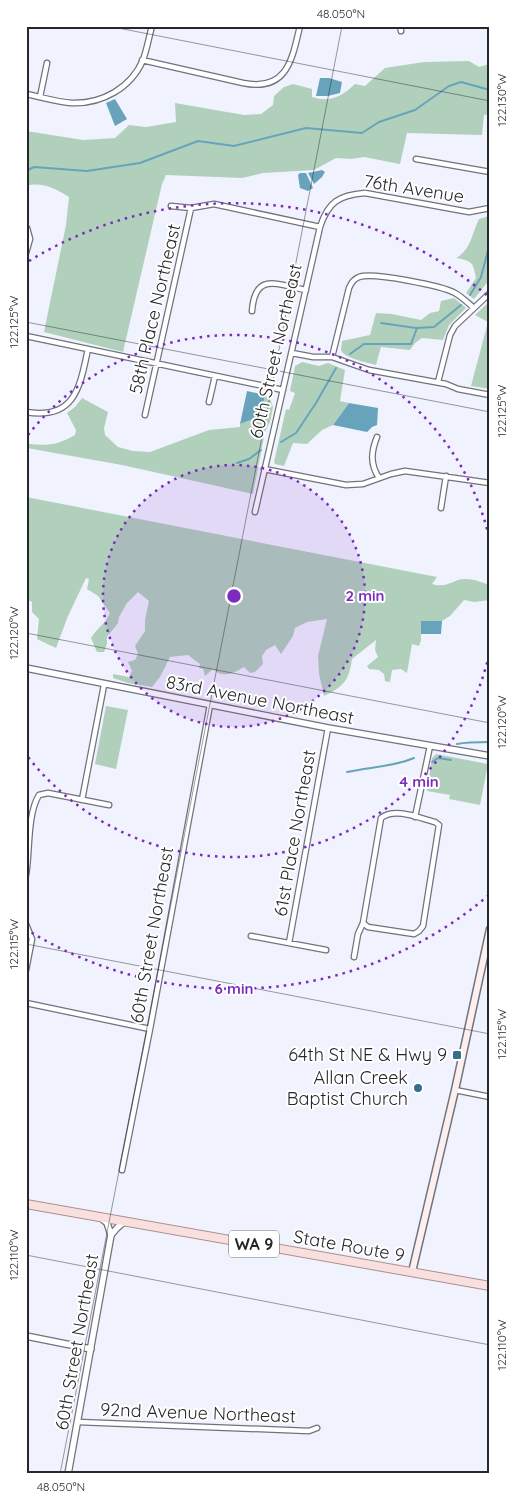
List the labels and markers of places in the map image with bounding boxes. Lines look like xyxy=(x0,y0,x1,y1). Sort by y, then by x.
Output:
centre of rings xyxy=(225,587,243,605)
place label: 64th St NE & Hwy 9 xyxy=(288,1043,447,1066)
marker: 64th St NE & Hwy 9 xyxy=(451,1049,463,1061)
place label: Allan Creek Baptist Church xyxy=(287,1066,408,1110)
marker: Allan Creek Baptist Church xyxy=(412,1082,424,1094)

